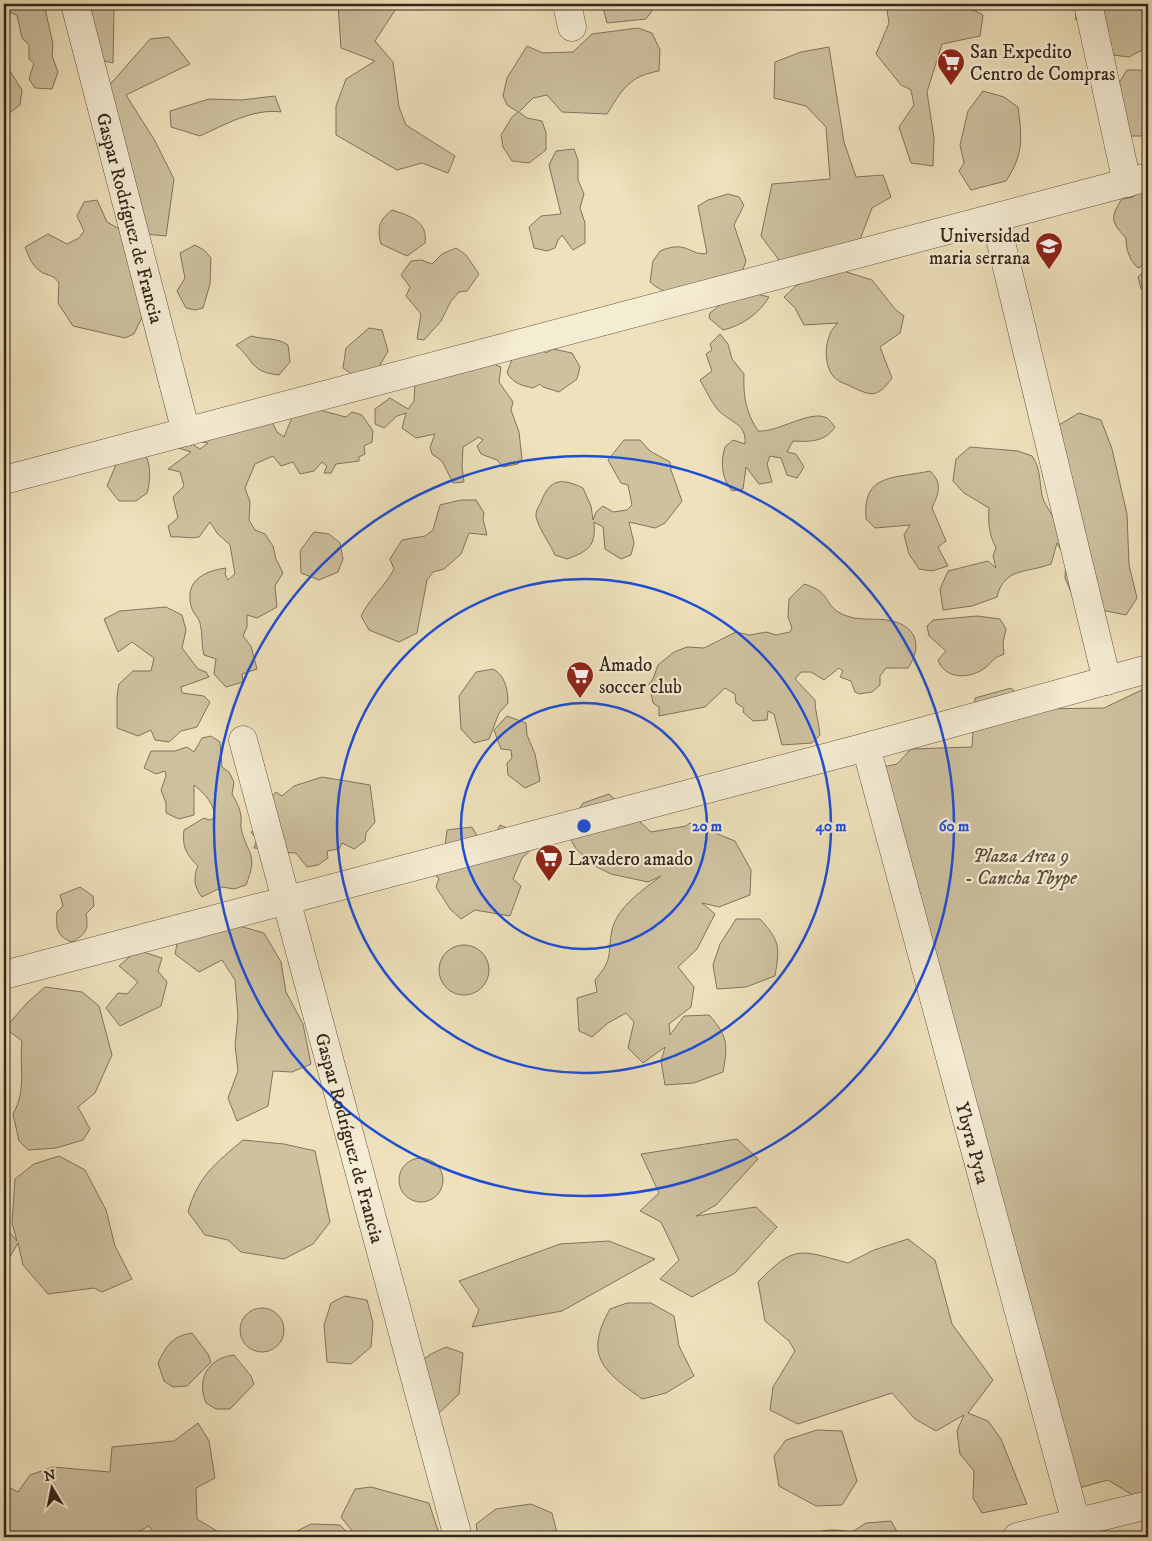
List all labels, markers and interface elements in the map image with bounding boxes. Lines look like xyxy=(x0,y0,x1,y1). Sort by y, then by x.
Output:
place label: San Expedito Centro de Compras xyxy=(970,41,1115,86)
supermarket icon: San Expedito Centro de Compras xyxy=(936,47,966,86)
street label: Gaspar Rodríguez de Francia xyxy=(91,110,167,326)
place label: Universidad maria serrana xyxy=(929,225,1031,270)
school or university icon: Universidad maria serrana xyxy=(1034,231,1064,270)
place label: Amado soccer club xyxy=(599,654,682,699)
supermarket icon: Amado soccer club xyxy=(565,660,595,699)
centre of rings xyxy=(575,817,593,835)
text: 20 m xyxy=(692,817,723,836)
text: 40 m xyxy=(814,817,847,836)
text: 60 m xyxy=(939,817,970,836)
supermarket icon: Lavadero amado xyxy=(534,843,564,882)
park label: Plaza Area 9 - Cancha Ybype xyxy=(965,845,1077,891)
place label: Lavadero amado xyxy=(568,848,693,871)
street label: Gaspar Rodríguez de Francia xyxy=(310,1031,388,1246)
street label: Ybyra Pyta xyxy=(950,1100,994,1187)
north arrow xyxy=(28,1464,78,1514)
text: N xyxy=(43,1466,58,1486)

